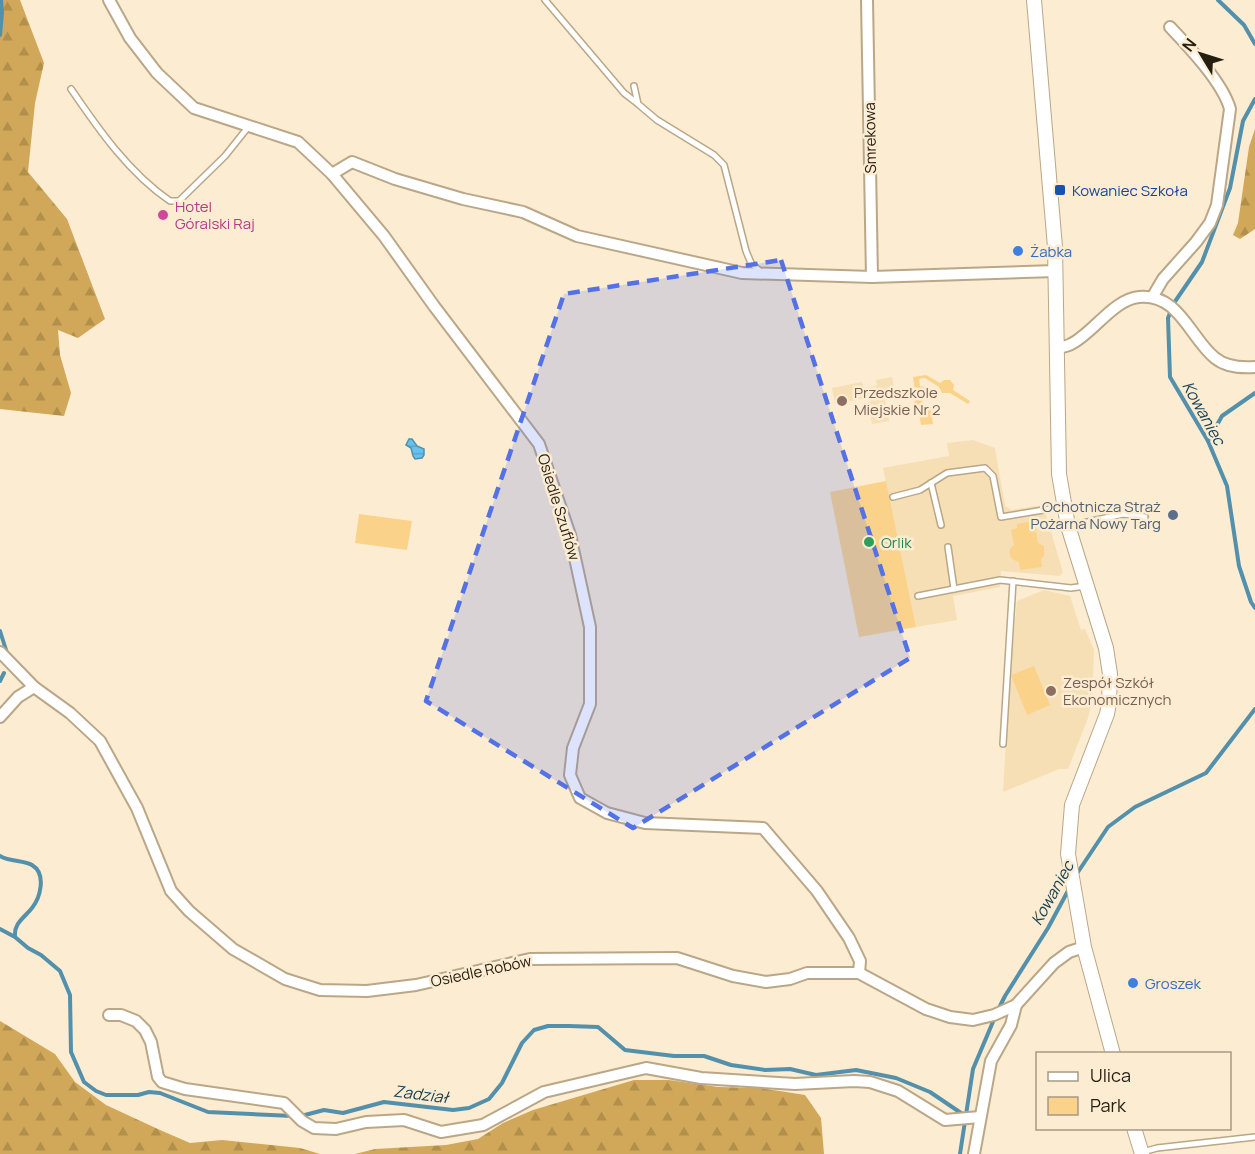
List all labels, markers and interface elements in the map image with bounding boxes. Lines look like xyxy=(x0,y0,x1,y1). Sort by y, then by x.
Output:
north arrow xyxy=(1171,24,1231,84)
text: N xyxy=(1177,33,1201,56)
street label: Smrekowa xyxy=(859,102,881,174)
place label: Kowaniec Szkoła xyxy=(1072,180,1188,201)
marker: Kowaniec Szkoła xyxy=(1053,183,1067,197)
place label: Hotel Góralski Raj xyxy=(175,196,255,234)
marker: Hotel Góralski Raj xyxy=(156,208,170,222)
place label: Żabka xyxy=(1030,241,1072,262)
marker: Żabka xyxy=(1011,244,1025,258)
water label: Kowaniec xyxy=(1177,377,1231,450)
place label: Przedszkole Miejskie Nr 2 xyxy=(854,382,940,420)
marker: Przedszkole Miejskie Nr 2 xyxy=(835,394,849,408)
street label: Osiedle Szuflów xyxy=(533,451,585,563)
place label: Ochotnicza Straż Pożarna Nowy Targ xyxy=(1031,496,1161,534)
marker: Ochotnicza Straż Pożarna Nowy Targ xyxy=(1166,508,1180,522)
place label: Orlik xyxy=(881,532,912,553)
marker: Orlik xyxy=(862,535,876,549)
place label: Zespół Szkół Ekonomicznych xyxy=(1063,672,1171,710)
marker: Zespół Szkół Ekonomicznych xyxy=(1044,684,1058,698)
water label: Kowaniec xyxy=(1025,856,1079,929)
street label: Osiedle Robów xyxy=(429,950,534,992)
place label: Groszek xyxy=(1145,973,1202,994)
marker: Groszek xyxy=(1126,976,1140,990)
legend xyxy=(1036,1052,1231,1130)
text: Ulica xyxy=(1090,1063,1131,1087)
water label: Zadział xyxy=(392,1080,452,1109)
text: Park xyxy=(1090,1093,1127,1117)

